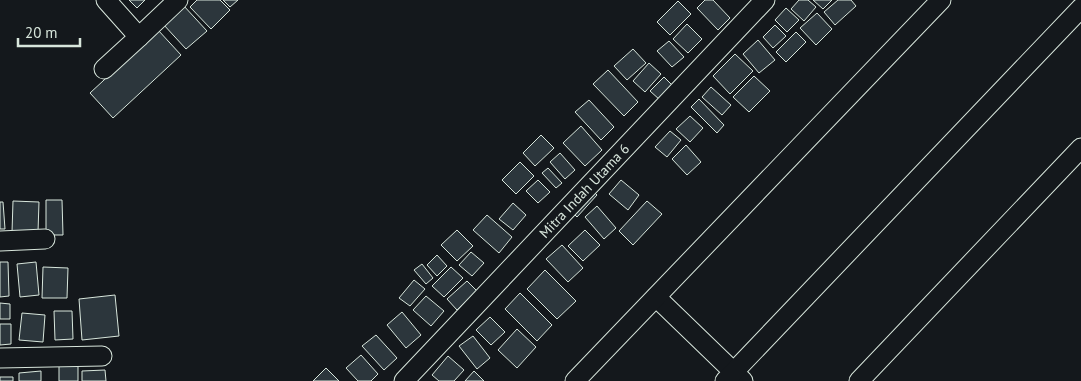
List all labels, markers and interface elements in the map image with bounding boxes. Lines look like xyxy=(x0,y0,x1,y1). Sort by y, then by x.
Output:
scale bar xyxy=(18,15,80,47)
text: 20 m xyxy=(25,23,58,42)
street label: Mitra Indah Utama 6 xyxy=(535,140,633,242)

